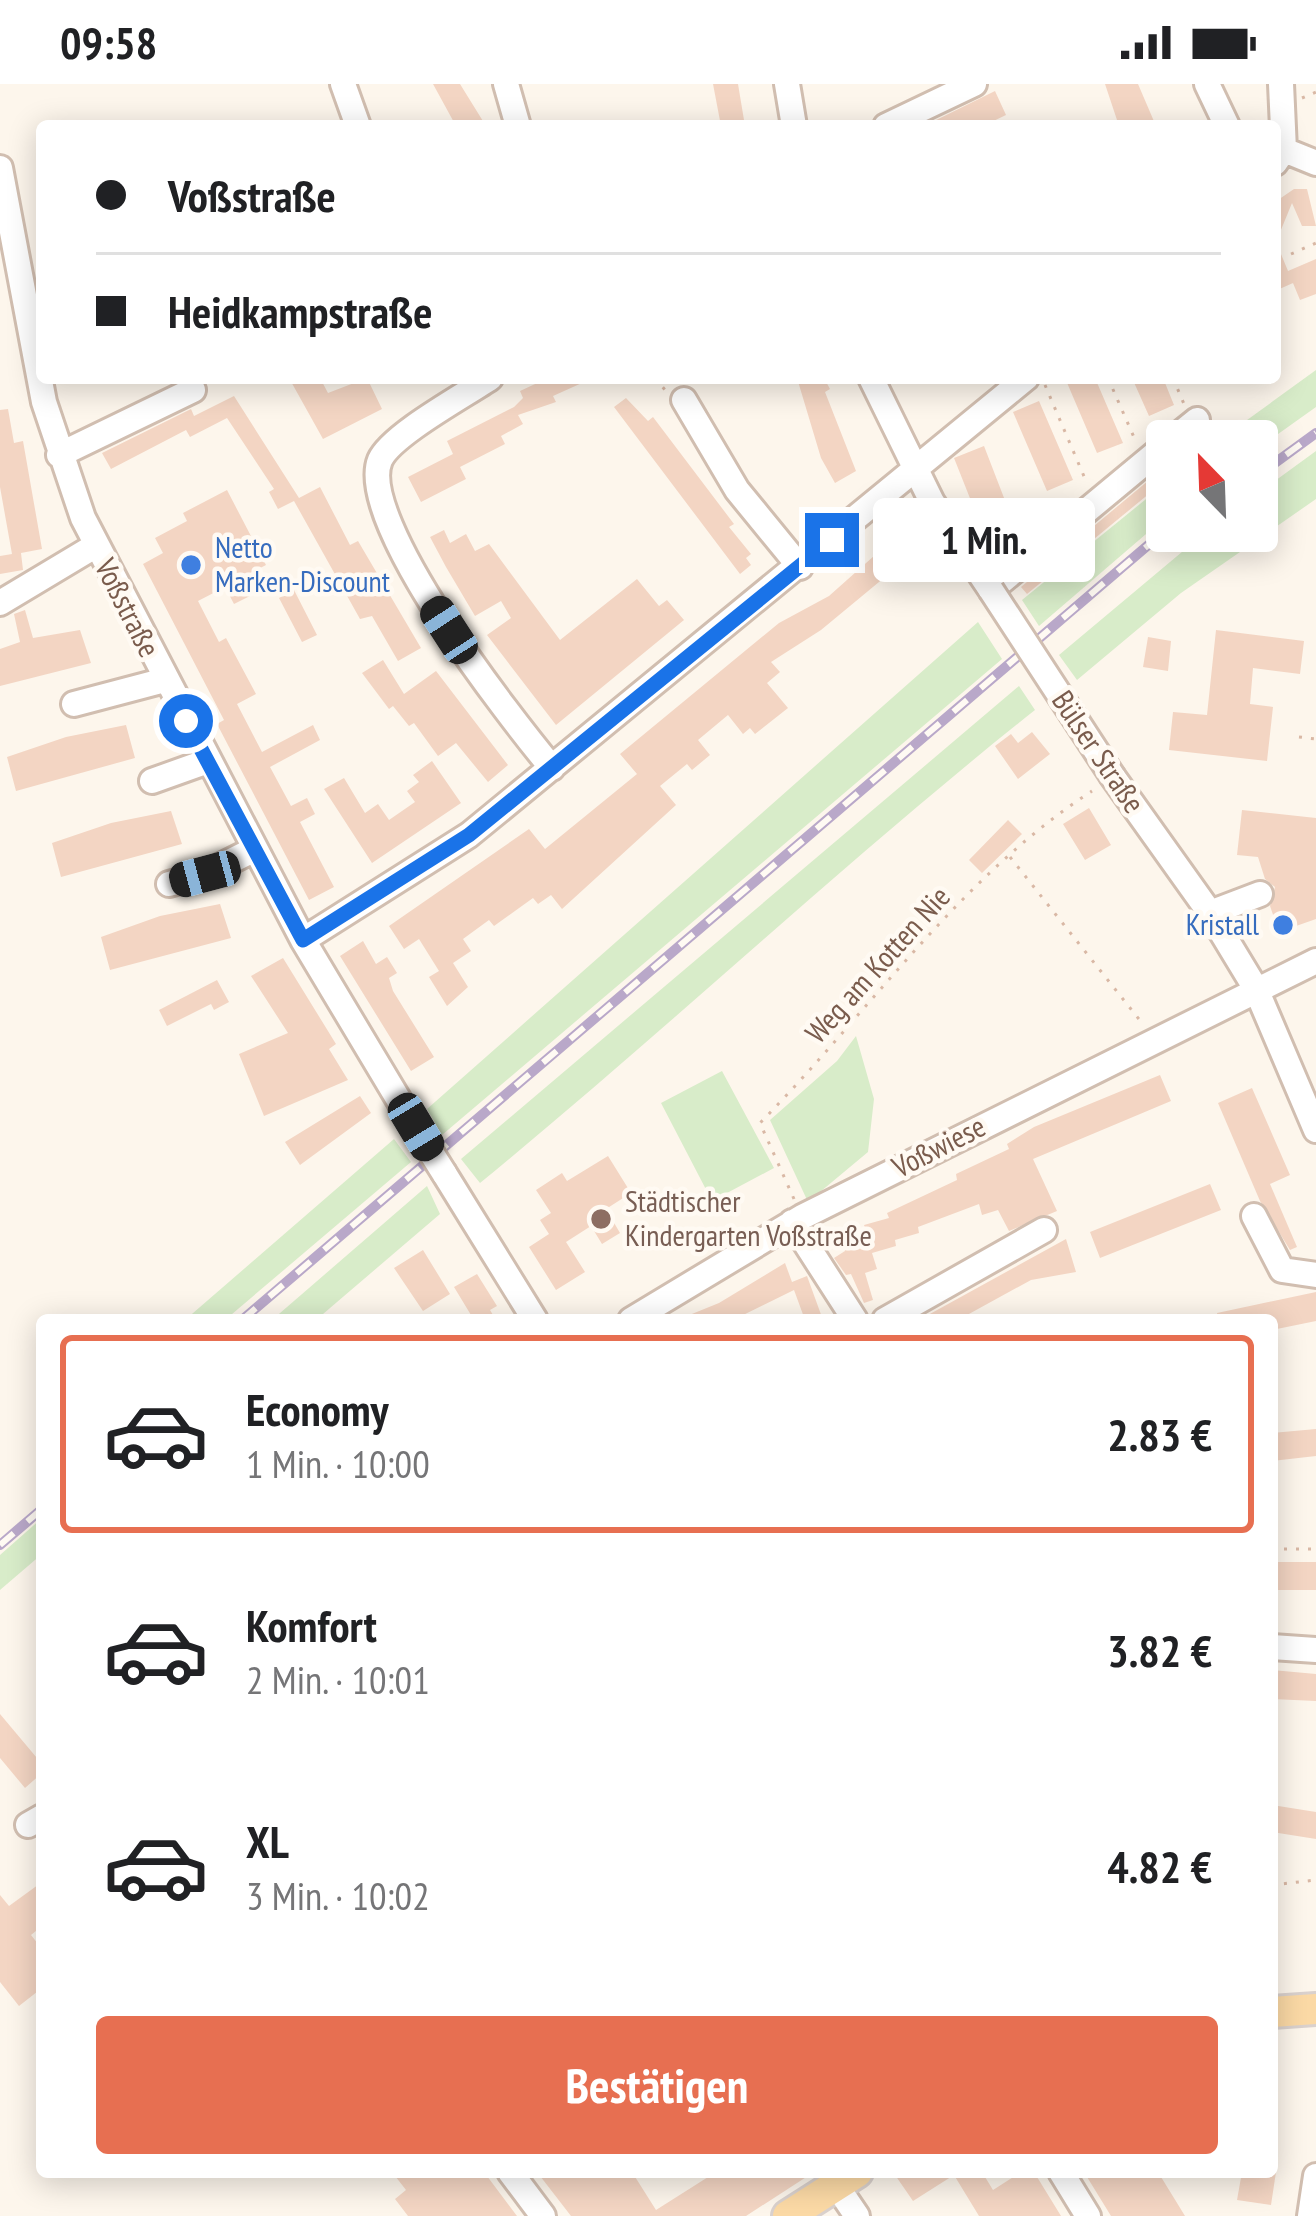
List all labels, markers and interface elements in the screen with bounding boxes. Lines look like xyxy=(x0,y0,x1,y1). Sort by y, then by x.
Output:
text: 09:58 xyxy=(60,13,157,71)
text: Voßstraße xyxy=(168,166,336,224)
text: Heidkampstraße xyxy=(168,282,432,340)
north arrow xyxy=(1146,420,1278,552)
map controls xyxy=(1146,420,1278,552)
callout: 1 Min. xyxy=(874,498,1096,582)
route end xyxy=(805,513,859,567)
text: 1 Min. xyxy=(940,514,1028,565)
place label: Netto Marken-Discount xyxy=(215,527,391,600)
street label: Voßstraße xyxy=(87,550,170,663)
marker: Netto Marken-Discount xyxy=(178,552,204,578)
car xyxy=(414,590,484,670)
street label: Bülser Straße xyxy=(1044,682,1154,820)
route start xyxy=(159,694,213,748)
car xyxy=(166,847,244,901)
street label: Weg am Kotten Nie xyxy=(796,877,958,1051)
place label: Kristall xyxy=(1186,904,1259,943)
marker: Kristall xyxy=(1270,912,1296,938)
car xyxy=(382,1087,450,1167)
street label: Voßwiese xyxy=(884,1106,991,1186)
place label: Städtischer Kindergarten Voßstraße xyxy=(625,1181,872,1254)
marker: Städtischer Kindergarten Voßstraße xyxy=(588,1206,614,1232)
icon: car xyxy=(102,1380,210,1488)
text: Economy xyxy=(246,1380,389,1438)
text: 2.83 € xyxy=(1107,1405,1212,1463)
text: 1 Min. · 10:00 xyxy=(246,1438,430,1489)
icon: car xyxy=(102,1596,210,1704)
text: Komfort xyxy=(246,1596,377,1654)
text: 3.82 € xyxy=(1107,1621,1212,1679)
text: 2 Min. · 10:01 xyxy=(246,1654,430,1705)
icon: car xyxy=(102,1812,210,1920)
text: XL xyxy=(246,1812,289,1870)
text: 4.82 € xyxy=(1107,1837,1212,1895)
text: 3 Min. · 10:02 xyxy=(246,1870,430,1921)
button: Bestätigen xyxy=(96,2016,1218,2154)

